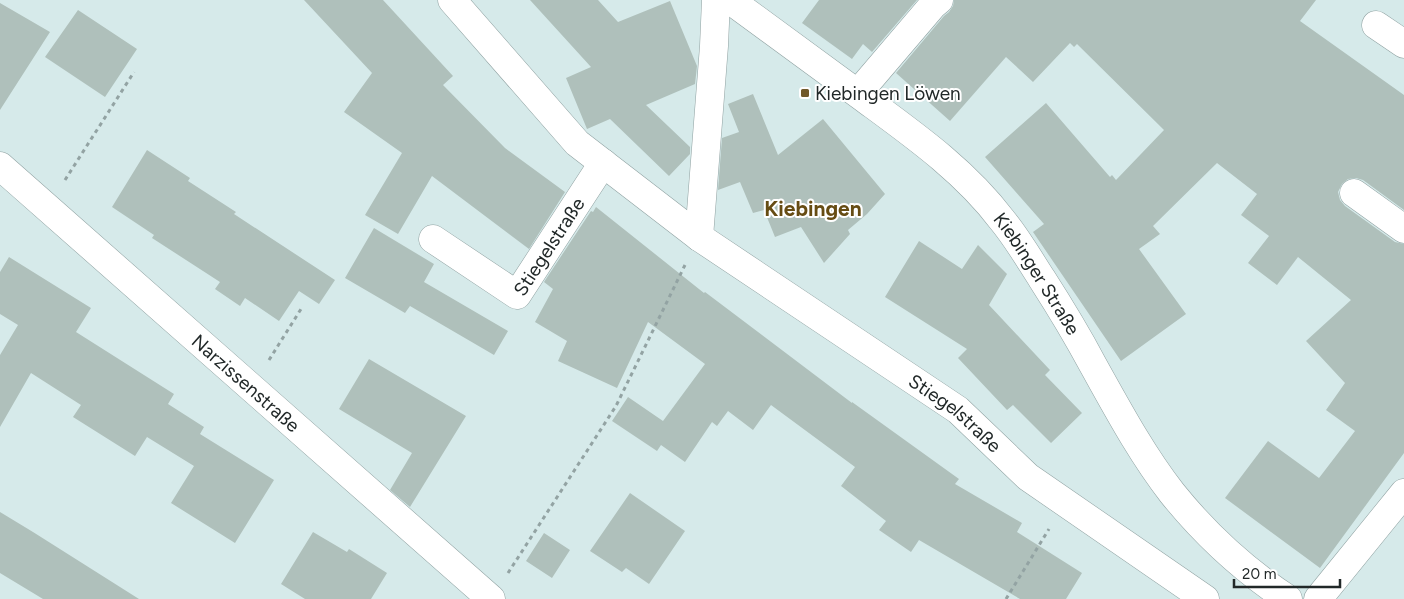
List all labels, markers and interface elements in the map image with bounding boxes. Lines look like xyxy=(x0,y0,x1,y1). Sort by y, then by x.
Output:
place label: Kiebingen Löwen xyxy=(815,82,961,105)
marker: Kiebingen Löwen xyxy=(799,87,811,99)
street label: Stiegelstraße xyxy=(508,193,589,300)
district label: Kiebingen xyxy=(764,196,862,221)
street label: Kiebinger Straße xyxy=(989,208,1085,339)
street label: Narzissenstraße xyxy=(187,329,305,437)
street label: Stiegelstraße xyxy=(904,369,1006,457)
scale bar xyxy=(1234,556,1340,588)
text: 20 m xyxy=(1242,565,1276,583)

